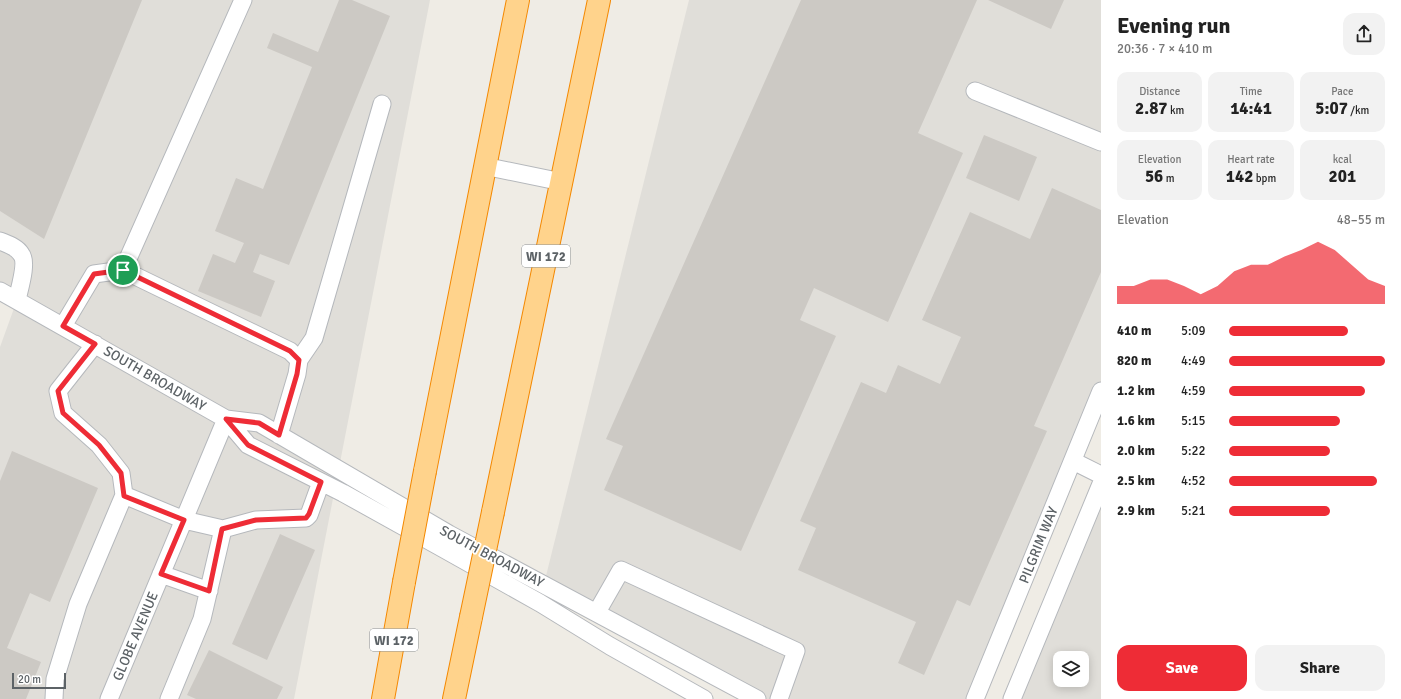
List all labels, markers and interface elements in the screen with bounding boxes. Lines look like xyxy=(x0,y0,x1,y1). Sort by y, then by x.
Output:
text: Evening run xyxy=(1117,12,1231,39)
button: share xyxy=(1343,13,1385,55)
text: 20:36 · 7 × 410 m xyxy=(1117,41,1212,57)
text: Distance xyxy=(1139,85,1180,98)
text: Time xyxy=(1240,85,1262,98)
text: Pace xyxy=(1331,85,1353,98)
text: 2.87 xyxy=(1135,98,1168,119)
text: 14:41 xyxy=(1230,98,1272,119)
text: 5:07 xyxy=(1315,98,1348,119)
text: km xyxy=(1168,104,1184,117)
text: /km xyxy=(1348,104,1369,117)
text: Elevation xyxy=(1138,153,1182,166)
text: Heart rate xyxy=(1227,153,1275,166)
text: kcal xyxy=(1333,153,1352,166)
text: 56 xyxy=(1145,166,1163,187)
text: 142 xyxy=(1226,166,1253,187)
text: 201 xyxy=(1329,166,1356,187)
text: m xyxy=(1163,172,1174,185)
text: bpm xyxy=(1253,172,1276,185)
text: Elevation xyxy=(1117,212,1169,228)
text: 48–55 m xyxy=(1337,212,1385,228)
road number: WI 172 xyxy=(522,245,570,267)
pin xyxy=(106,253,140,287)
icon: arrive xyxy=(112,259,134,281)
text: 410 m xyxy=(1117,323,1151,339)
text: 5:09 xyxy=(1181,323,1206,339)
street label: SOUTH BROADWAY xyxy=(101,342,209,415)
text: 820 m xyxy=(1117,353,1151,369)
text: 4:49 xyxy=(1181,353,1206,369)
text: 1.2 km xyxy=(1117,383,1155,399)
text: 4:59 xyxy=(1181,383,1206,399)
text: 1.6 km xyxy=(1117,413,1155,429)
text: 5:15 xyxy=(1181,413,1206,429)
text: 2.0 km xyxy=(1117,443,1155,459)
text: 5:22 xyxy=(1181,443,1206,459)
text: 2.5 km xyxy=(1117,473,1155,489)
text: 4:52 xyxy=(1181,473,1206,489)
text: 2.9 km xyxy=(1117,503,1155,519)
text: 5:21 xyxy=(1181,503,1206,519)
street label: PILGRIM WAY xyxy=(1015,504,1062,586)
street label: SOUTH BROADWAY xyxy=(437,522,547,591)
street label: GLOBE AVENUE xyxy=(109,589,162,683)
road number: WI 172 xyxy=(370,629,418,651)
button: Save xyxy=(1117,645,1247,691)
button: Share xyxy=(1255,645,1385,691)
map controls xyxy=(1053,651,1089,687)
button: layers xyxy=(1053,651,1089,687)
scale bar xyxy=(12,671,66,690)
text: 20 m xyxy=(18,673,41,686)

